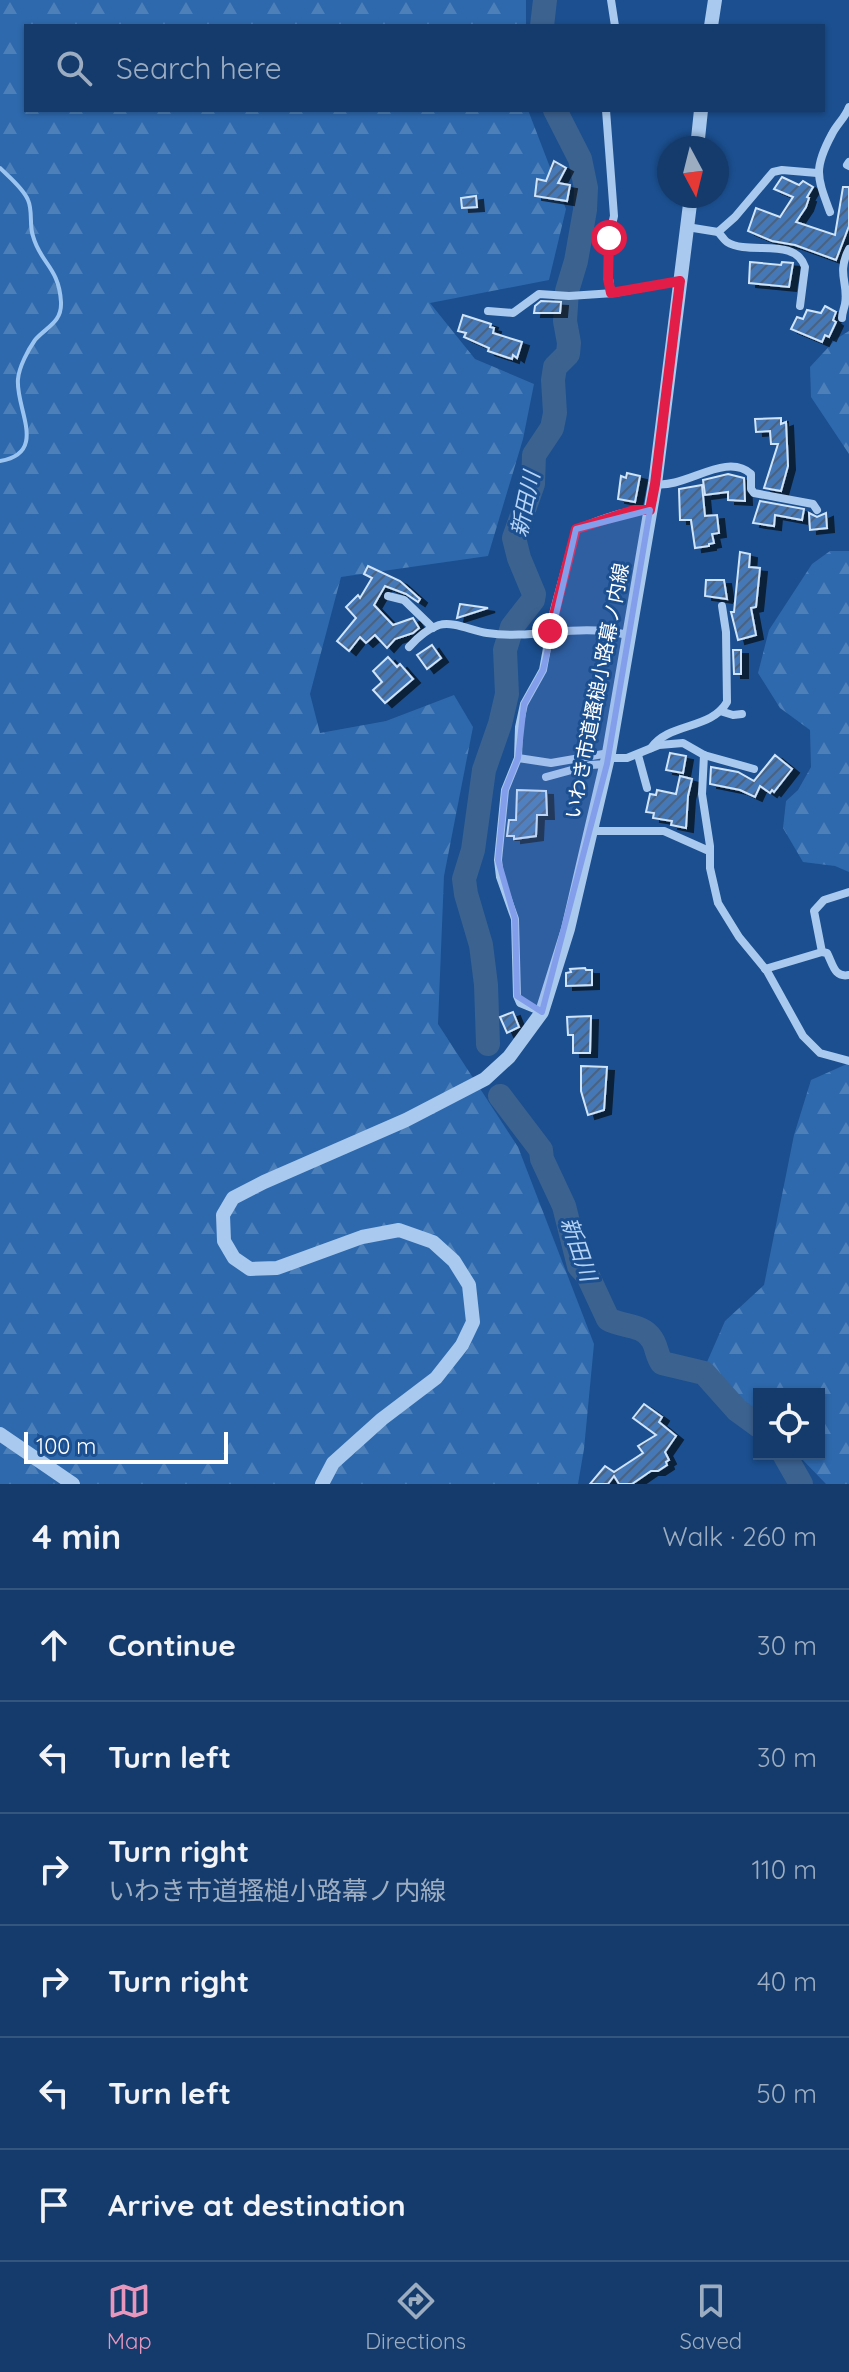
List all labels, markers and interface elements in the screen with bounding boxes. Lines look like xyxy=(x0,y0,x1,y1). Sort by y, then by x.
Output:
search box xyxy=(24,24,825,112)
icon: search xyxy=(52,46,96,90)
text: Search here xyxy=(116,49,282,87)
north arrow xyxy=(657,136,729,208)
route start xyxy=(591,220,627,256)
water label: 新田川 xyxy=(504,467,546,539)
street label: いわき市道搔槌小路幕ノ内線 xyxy=(559,561,634,821)
route end xyxy=(532,613,568,649)
water label: 新田川 xyxy=(555,1213,604,1287)
map controls xyxy=(753,1388,825,1460)
button: locate xyxy=(753,1388,825,1460)
scale bar xyxy=(24,1428,228,1464)
text: 100 m xyxy=(36,1432,96,1460)
text: 4 min xyxy=(32,1515,121,1558)
text: Walk · 260 m xyxy=(663,1520,817,1553)
icon: ahead xyxy=(32,1623,76,1667)
text: Continue xyxy=(108,1626,236,1664)
text: 30 m xyxy=(757,1629,817,1662)
icon: left xyxy=(32,1735,76,1779)
text: Turn left xyxy=(108,1738,231,1776)
text: 30 m xyxy=(757,1741,817,1774)
text: Turn right xyxy=(108,1832,249,1870)
icon: right xyxy=(32,1847,76,1891)
text: 110 m xyxy=(751,1853,817,1886)
text: いわき市道搔槌小路幕ノ内線 xyxy=(108,1874,446,1907)
icon: right xyxy=(32,1959,76,2003)
text: Turn right xyxy=(108,1962,249,2000)
text: 40 m xyxy=(757,1965,817,1998)
icon: left xyxy=(32,2071,76,2115)
text: Turn left xyxy=(108,2074,231,2112)
text: 50 m xyxy=(757,2077,817,2110)
icon: arrive xyxy=(32,2183,76,2227)
text: Arrive at destination xyxy=(108,2186,406,2224)
tab: Map xyxy=(107,2279,152,2355)
tab: Directions xyxy=(365,2279,466,2355)
tab: Saved xyxy=(679,2279,742,2355)

